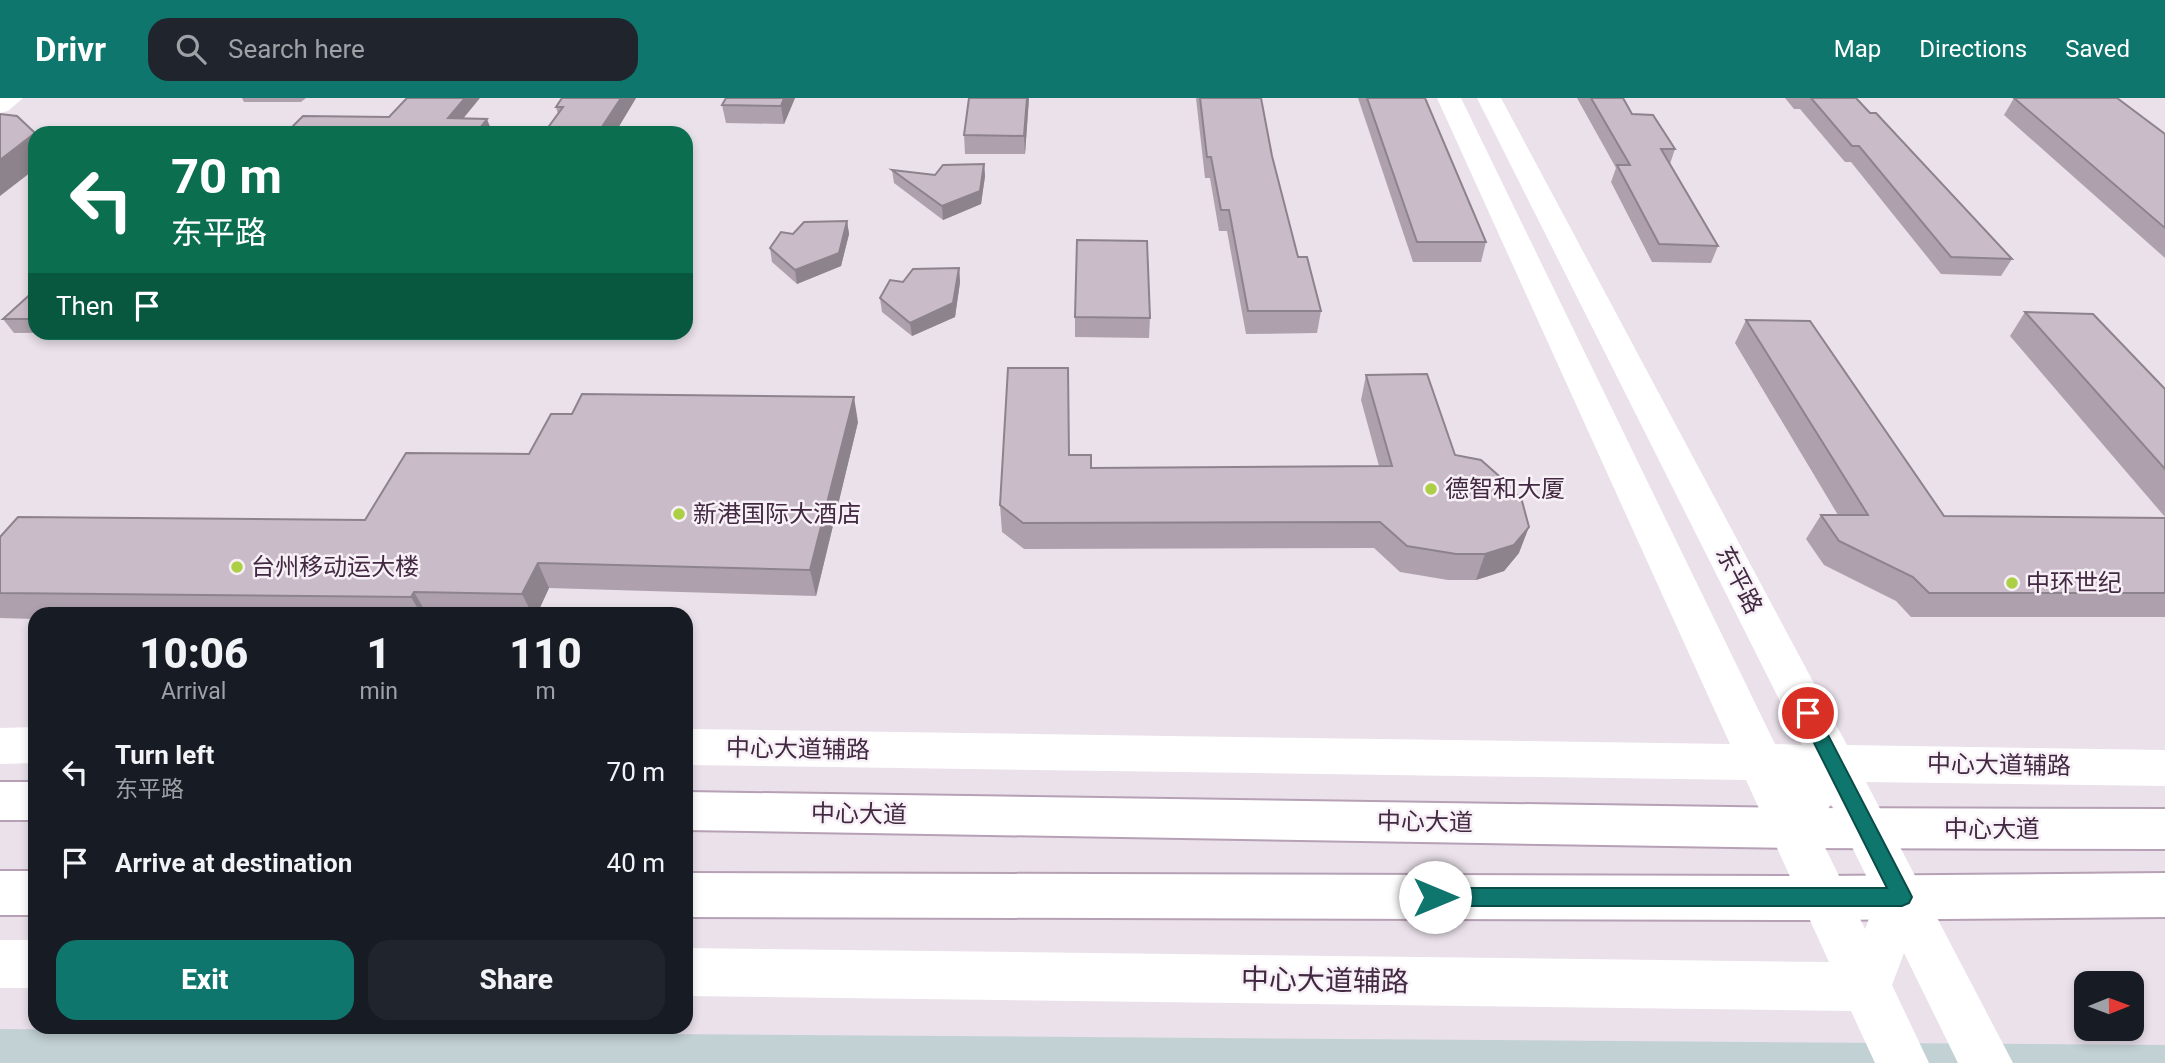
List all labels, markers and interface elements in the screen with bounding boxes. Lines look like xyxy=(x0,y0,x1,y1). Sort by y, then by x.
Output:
search box xyxy=(148,18,638,81)
text: Drivr xyxy=(35,30,106,69)
icon: search xyxy=(172,30,210,68)
text: Search here xyxy=(228,34,365,64)
text: Map xyxy=(1834,35,1881,63)
text: Directions xyxy=(1919,35,2027,63)
text: Saved xyxy=(2065,35,2130,63)
text: 70 m xyxy=(171,148,282,205)
icon: left xyxy=(56,154,147,245)
text: 东平路 xyxy=(171,214,267,252)
icon: arrive xyxy=(128,287,166,325)
text: Then xyxy=(56,291,114,321)
place label: 德智和大厦 xyxy=(1445,475,1565,503)
marker: 德智和大厦 xyxy=(1423,481,1439,497)
place label: 新港国际大酒店 xyxy=(693,500,861,528)
marker: 新港国际大酒店 xyxy=(671,506,687,522)
street label: 东平路 xyxy=(1710,542,1768,618)
place label: 台州移动运大楼 xyxy=(251,553,419,581)
marker: 台州移动运大楼 xyxy=(229,559,245,575)
place label: 中环世纪 xyxy=(2026,569,2122,597)
marker: 中环世纪 xyxy=(2004,575,2020,591)
text: 10:06 xyxy=(139,629,248,678)
text: 1 xyxy=(367,629,391,678)
text: 110 xyxy=(509,629,582,678)
text: Arrival xyxy=(161,678,226,705)
text: min xyxy=(359,678,398,705)
text: m xyxy=(535,678,556,705)
pin xyxy=(1778,683,1838,743)
icon: arrive xyxy=(1789,694,1827,732)
street label: 中心大道辅路 xyxy=(726,734,870,764)
text: Turn left xyxy=(115,740,214,770)
street label: 中心大道辅路 xyxy=(1927,750,2071,780)
icon: left xyxy=(56,753,94,791)
text: 70 m xyxy=(607,757,665,787)
text: 东平路 xyxy=(115,776,184,803)
street label: 中心大道 xyxy=(811,799,907,829)
street label: 中心大道 xyxy=(1377,807,1473,837)
street label: 中心大道 xyxy=(1944,815,2040,843)
icon: arrive xyxy=(56,844,94,882)
text: Arrive at destination xyxy=(115,848,352,878)
text: 40 m xyxy=(607,848,665,878)
position arrow xyxy=(1398,860,1472,934)
button: Exit xyxy=(56,940,354,1020)
button: Share xyxy=(368,940,665,1020)
street label: 中心大道辅路 xyxy=(1241,963,1409,998)
north arrow xyxy=(2074,971,2144,1041)
map controls xyxy=(2074,971,2144,1041)

